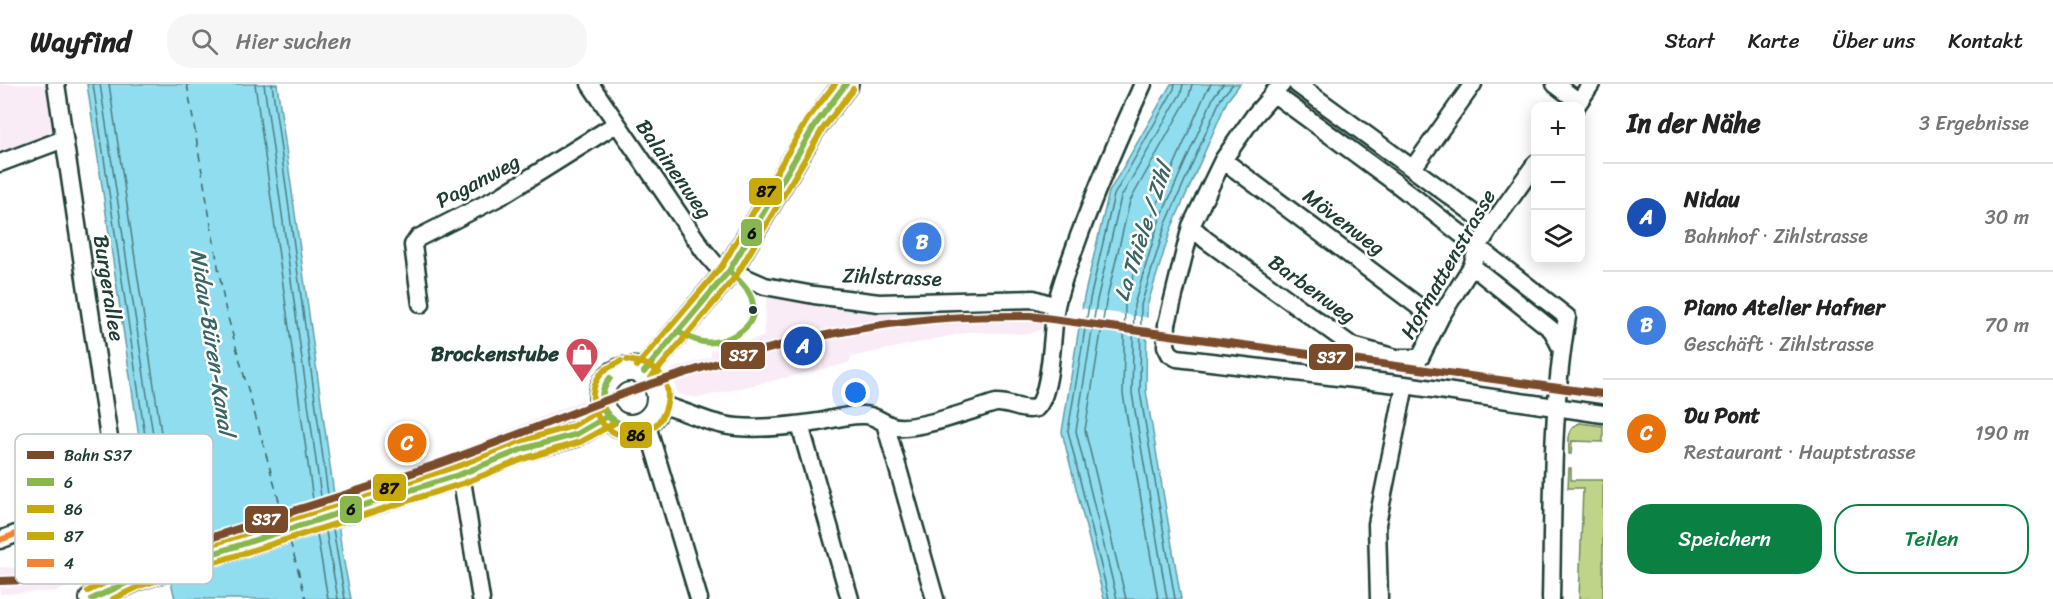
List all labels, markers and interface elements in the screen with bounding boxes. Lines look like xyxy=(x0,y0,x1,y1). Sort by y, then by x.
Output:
search box xyxy=(167,14,587,68)
text: Wayfind xyxy=(30,17,131,66)
text: Hier suchen xyxy=(236,22,351,61)
text: Start xyxy=(1665,22,1715,60)
text: Karte xyxy=(1748,22,1800,60)
text: Über uns xyxy=(1833,22,1915,60)
text: Kontakt xyxy=(1948,22,2023,60)
icon: search xyxy=(188,25,221,58)
text: In der Nähe xyxy=(1627,100,1761,146)
map controls xyxy=(1531,102,1585,264)
button: + xyxy=(1531,102,1585,156)
text: 3 Ergebnisse xyxy=(1919,106,2029,141)
street label: Balainenweg xyxy=(625,111,723,228)
street label: Paganweg xyxy=(429,143,527,219)
water label: La Thièle / Zihl xyxy=(1102,154,1185,306)
button: − xyxy=(1531,156,1585,210)
line badge: 87 xyxy=(748,177,783,206)
text: 87 xyxy=(756,177,777,206)
street label: Mövenweg xyxy=(1294,178,1394,266)
text: Nidau xyxy=(1684,180,1740,219)
street label: Hofmattenstrasse xyxy=(1389,181,1507,346)
text: A xyxy=(1640,200,1653,235)
text: 30 m xyxy=(1985,200,2029,235)
button: layers xyxy=(1531,210,1585,264)
line badge: 6 xyxy=(740,218,763,247)
text: 6 xyxy=(746,219,757,248)
text: Bahnhof · Zihlstrasse xyxy=(1684,219,1868,254)
pin: B xyxy=(902,220,942,264)
street label: Burgerallee xyxy=(82,232,136,344)
street label: Barbenweg xyxy=(1260,244,1364,334)
water label: Nidau-Büren-Kanal xyxy=(179,246,247,443)
street label: Zihlstrasse xyxy=(842,256,942,298)
text: Piano Atelier Hafner xyxy=(1684,288,1884,327)
unlabelled marker xyxy=(747,304,759,316)
text: B xyxy=(1640,308,1653,343)
text: 70 m xyxy=(1984,308,2029,343)
pin: A xyxy=(784,324,822,368)
text: Geschäft · Zihlstrasse xyxy=(1684,327,1874,362)
place label: Brockenstube xyxy=(431,335,559,373)
shop icon: Brockenstube xyxy=(564,336,600,383)
line badge: S37 xyxy=(720,341,766,370)
text: S37 xyxy=(728,341,759,370)
line badge: S37 xyxy=(1308,343,1354,371)
text: S37 xyxy=(1316,343,1347,372)
your location xyxy=(841,378,870,407)
text: Du Pont xyxy=(1684,396,1760,435)
text: C xyxy=(1640,416,1653,451)
text: 190 m xyxy=(1975,416,2029,451)
pin: C xyxy=(388,420,426,466)
line badge: 86 xyxy=(619,421,653,449)
text: 86 xyxy=(626,421,645,450)
legend xyxy=(15,434,213,584)
text: Restaurant · Hauptstrasse xyxy=(1684,435,1916,470)
text: Bahn S37 xyxy=(64,441,132,470)
text: 6 xyxy=(64,468,73,497)
line badge: 87 xyxy=(372,473,407,502)
text: 87 xyxy=(379,474,400,503)
text: 86 xyxy=(64,495,83,524)
line badge: 6 xyxy=(339,495,363,524)
text: 6 xyxy=(345,495,356,524)
button: Speichern xyxy=(1627,504,1822,574)
button: Teilen xyxy=(1834,504,2029,574)
line badge: S37 xyxy=(244,505,289,534)
text: S37 xyxy=(251,505,282,534)
text: 87 xyxy=(64,522,84,551)
text: 4 xyxy=(64,549,74,578)

